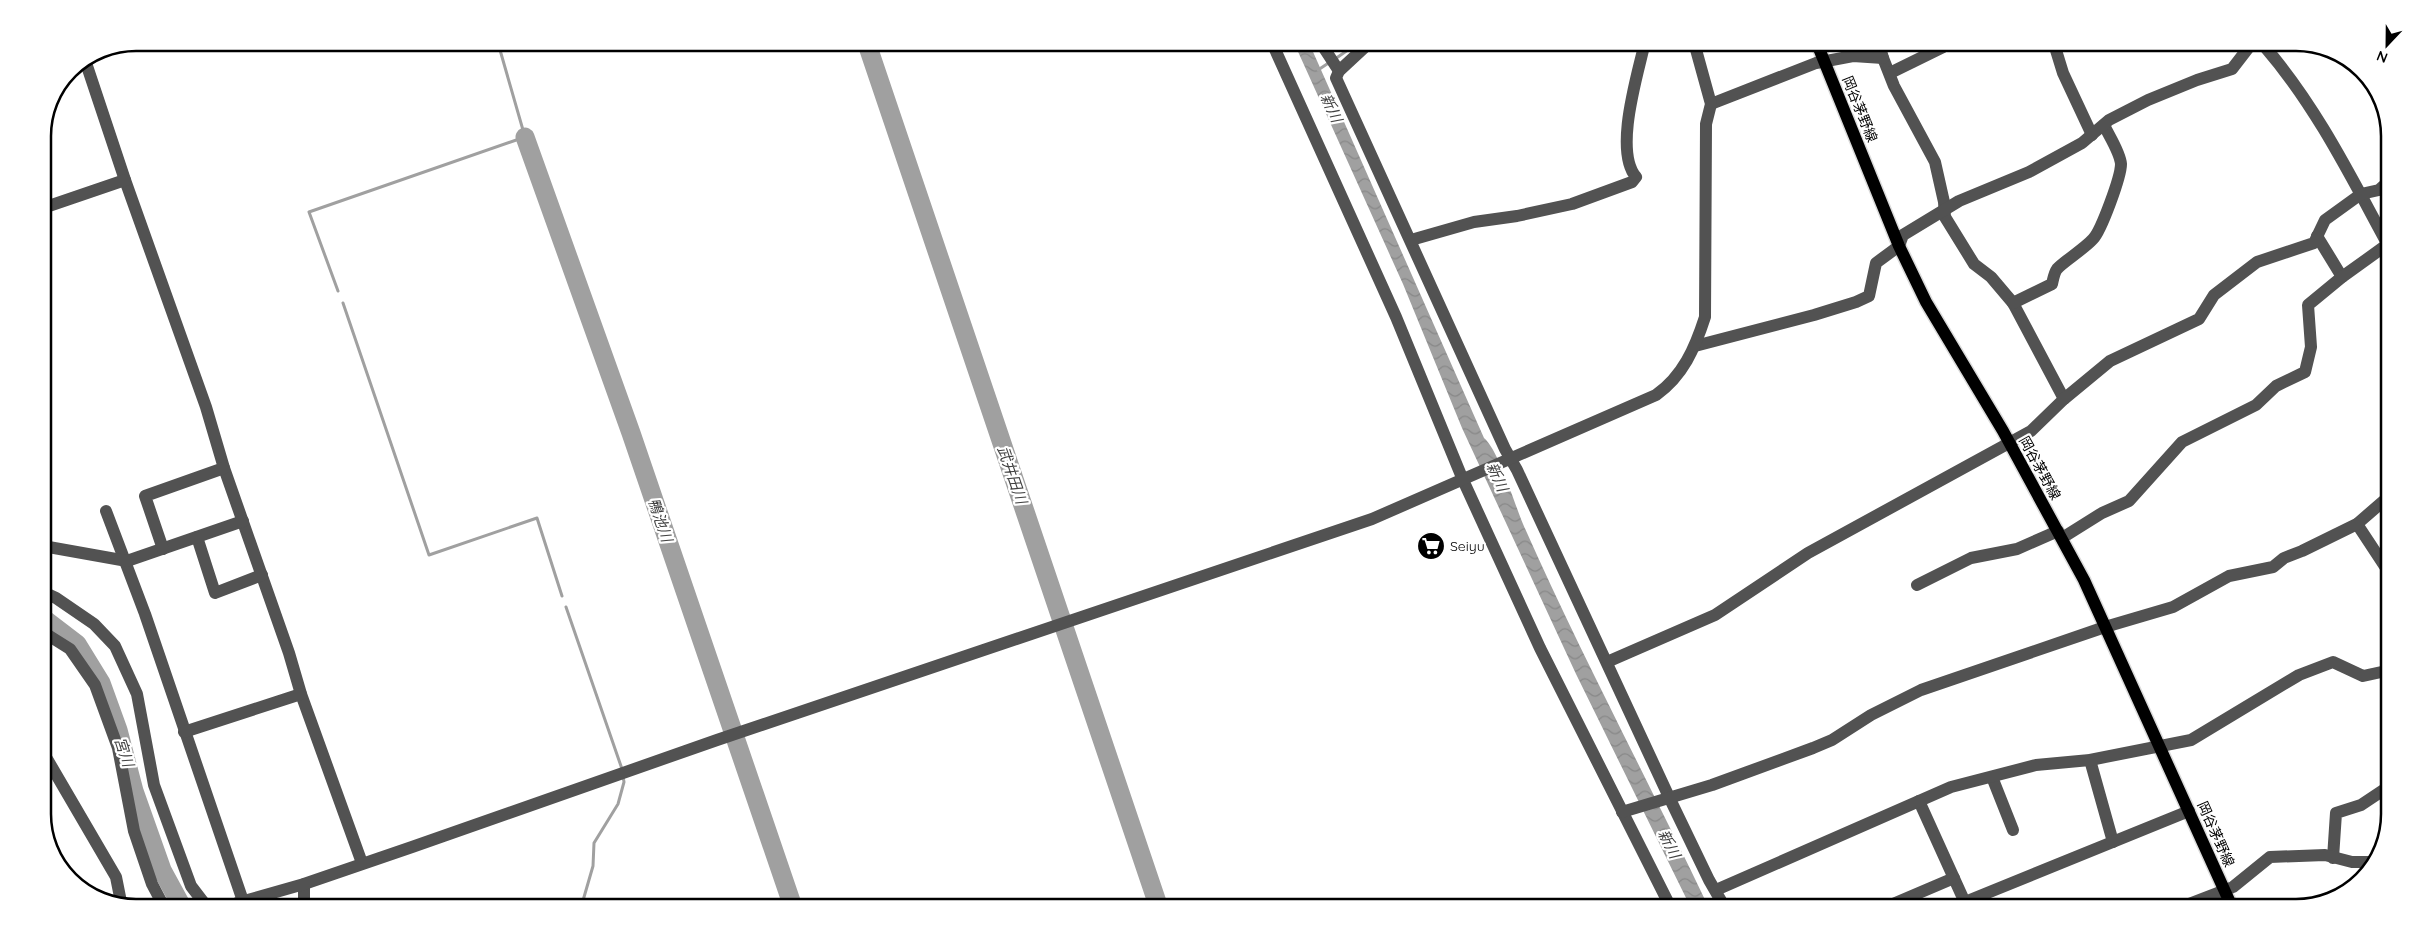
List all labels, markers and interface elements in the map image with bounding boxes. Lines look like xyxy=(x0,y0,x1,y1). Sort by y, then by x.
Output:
north arrow xyxy=(2362,20,2412,70)
text: N xyxy=(2374,47,2390,67)
street label: 岡谷茅野線 xyxy=(1839,73,1881,145)
water label: 新川 xyxy=(1317,90,1347,127)
street label: 岡谷茅野線 xyxy=(2015,433,2065,503)
water label: 武井田川 xyxy=(994,443,1032,508)
water label: 新川 xyxy=(1483,459,1513,496)
water label: 鴨池川 xyxy=(644,495,677,546)
supermarket icon: Seiyu xyxy=(1416,531,1446,561)
place label: Seiyu xyxy=(1450,537,1485,555)
water label: 宮川 xyxy=(111,735,139,771)
street label: 岡谷茅野線 xyxy=(2194,798,2238,870)
water label: 新川 xyxy=(1654,826,1686,863)

